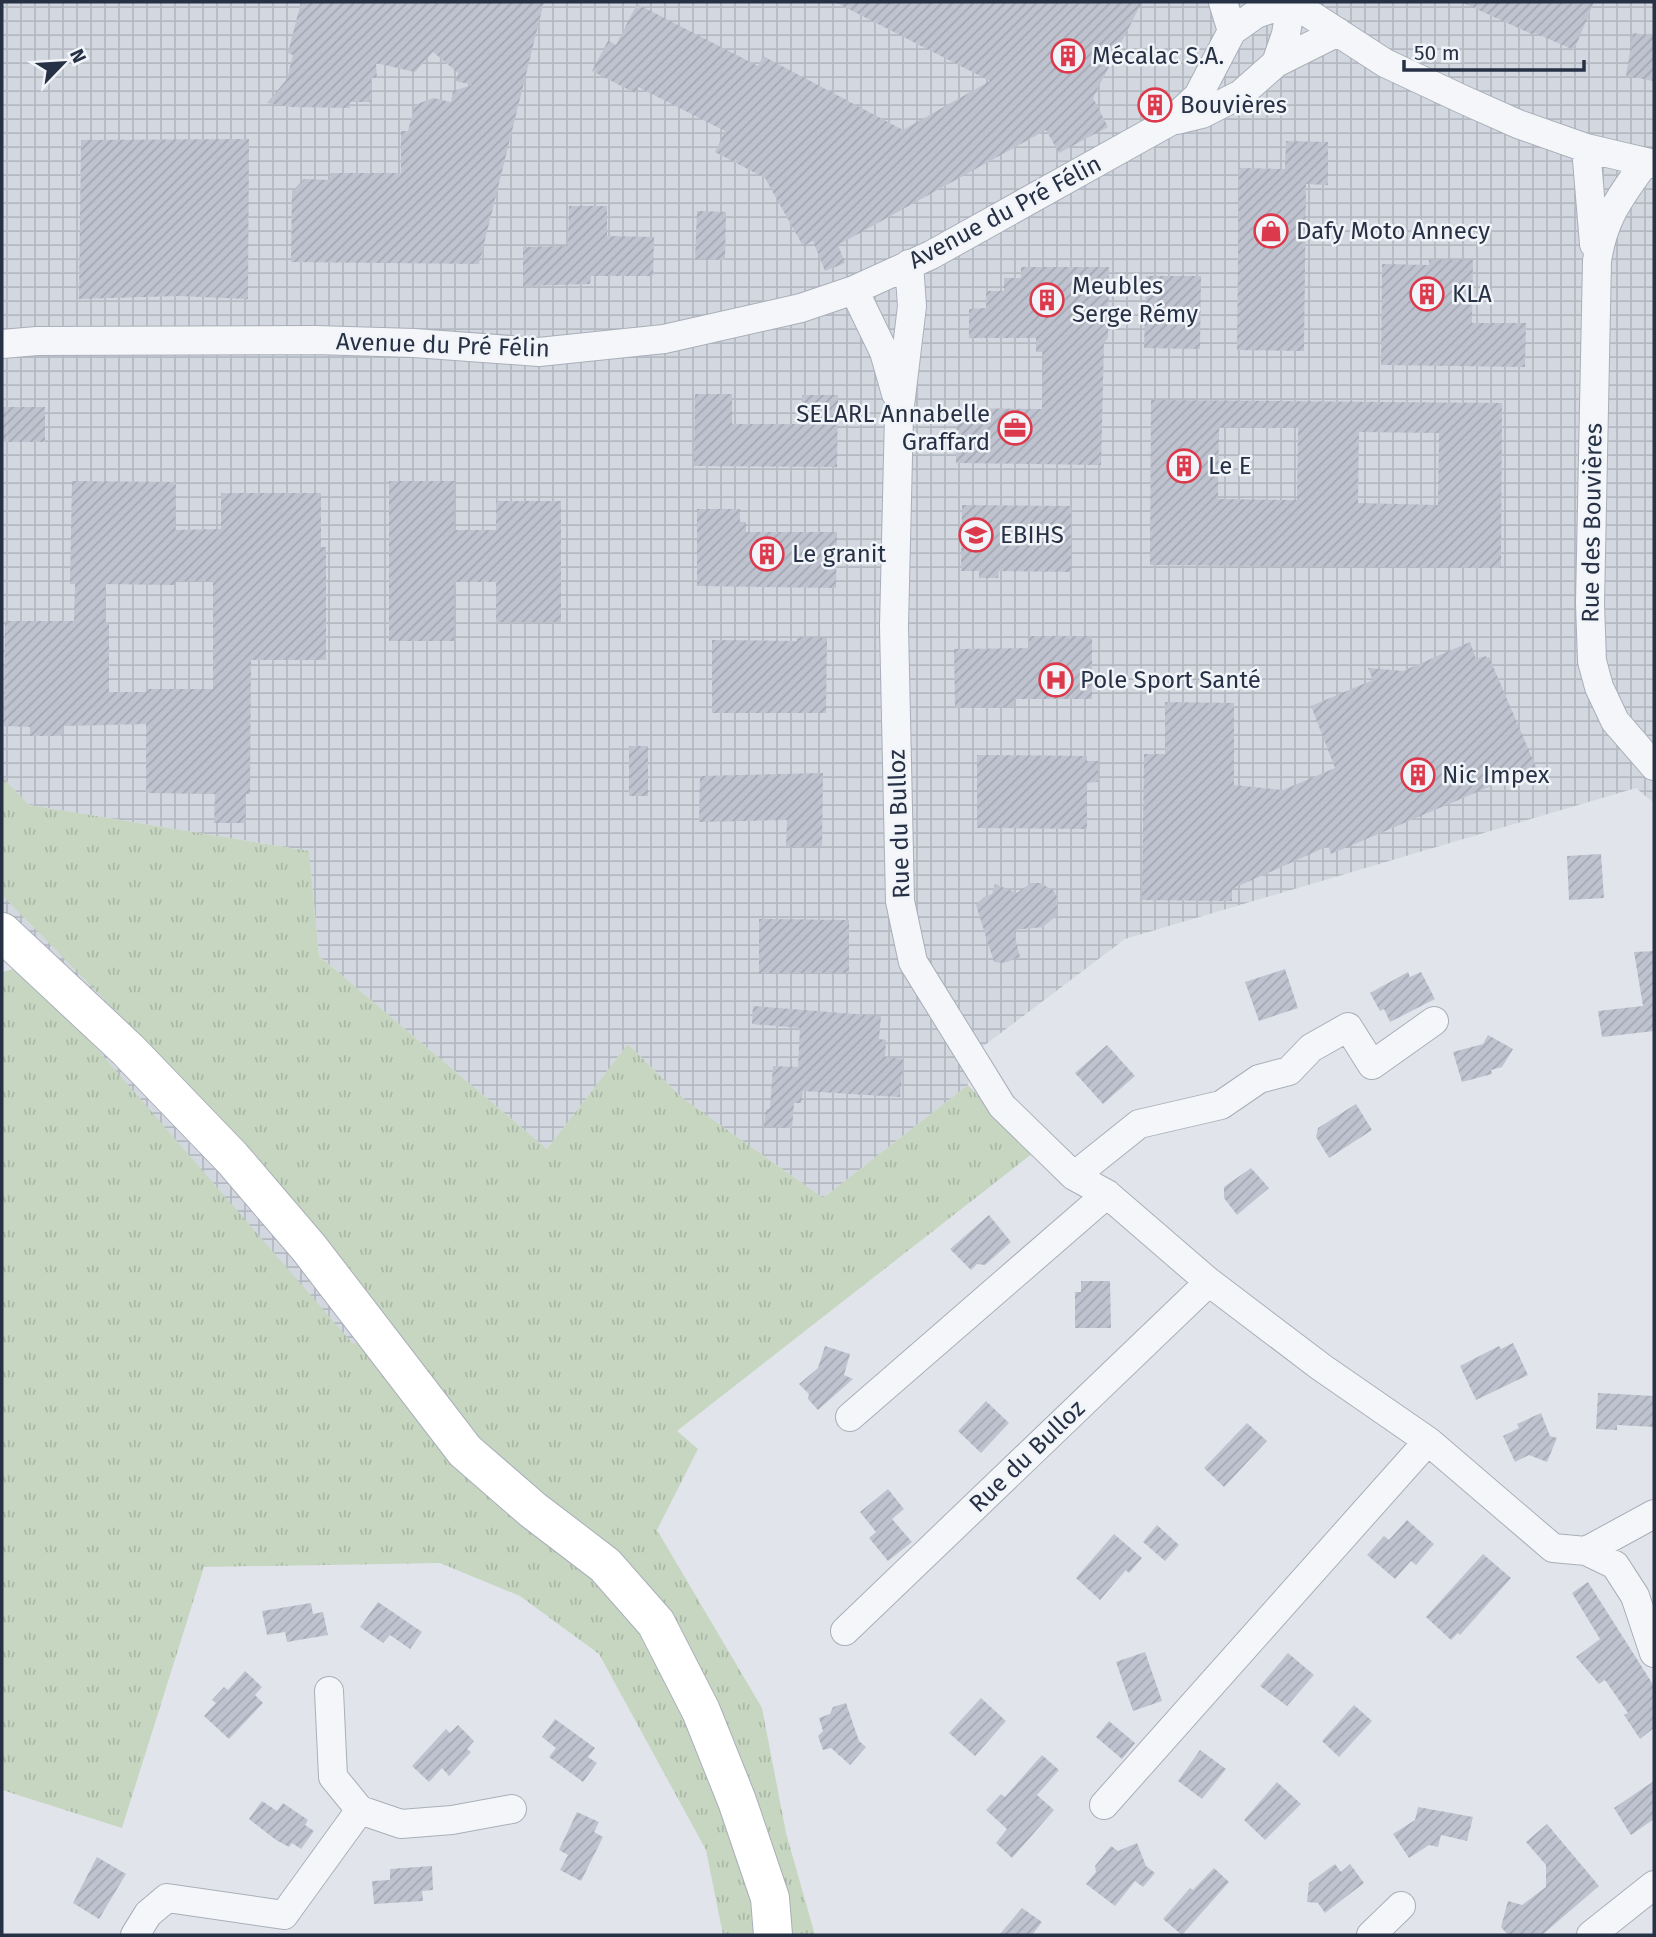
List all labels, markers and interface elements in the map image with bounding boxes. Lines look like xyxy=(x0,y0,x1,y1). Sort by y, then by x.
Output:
north arrow xyxy=(28,28,98,98)
scale bar xyxy=(1404,28,1584,72)
building icon: Mécalac S.A. xyxy=(1049,37,1087,75)
text: 50 m xyxy=(1414,40,1460,66)
place label: Mécalac S.A. xyxy=(1092,42,1224,70)
text: N xyxy=(65,45,91,67)
building icon: Bouvières xyxy=(1136,86,1174,124)
place label: Bouvières xyxy=(1180,91,1287,119)
street label: Avenue du Pré Félin xyxy=(904,149,1106,275)
shop icon: Dafy Moto Annecy xyxy=(1252,212,1290,250)
place label: Dafy Moto Annecy xyxy=(1296,217,1490,245)
place label: Meubles Serge Rémy xyxy=(1072,272,1198,328)
building icon: KLA xyxy=(1408,275,1446,313)
place label: KLA xyxy=(1452,280,1492,308)
building icon: Meubles Serge Rémy xyxy=(1028,281,1066,319)
street label: Avenue du Pré Félin xyxy=(336,327,550,363)
place label: SELARL Annabelle Graffard xyxy=(796,400,990,456)
office icon: SELARL Annabelle Graffard xyxy=(996,409,1034,447)
street label: Rue des Bouvières xyxy=(1576,423,1608,623)
building icon: Le E xyxy=(1165,447,1203,485)
place label: Le E xyxy=(1208,452,1252,480)
school or university icon: EBIHS xyxy=(957,516,995,554)
place label: EBIHS xyxy=(1000,521,1064,549)
building icon: Le granit xyxy=(748,535,786,573)
place label: Le granit xyxy=(792,540,887,568)
hospital icon: Pole Sport Santé xyxy=(1037,661,1075,699)
place label: Pole Sport Santé xyxy=(1080,666,1261,694)
street label: Rue du Bulloz xyxy=(882,749,916,899)
building icon: Nic Impex xyxy=(1399,756,1437,794)
place label: Nic Impex xyxy=(1442,761,1550,789)
street label: Rue du Bulloz xyxy=(964,1394,1090,1518)

